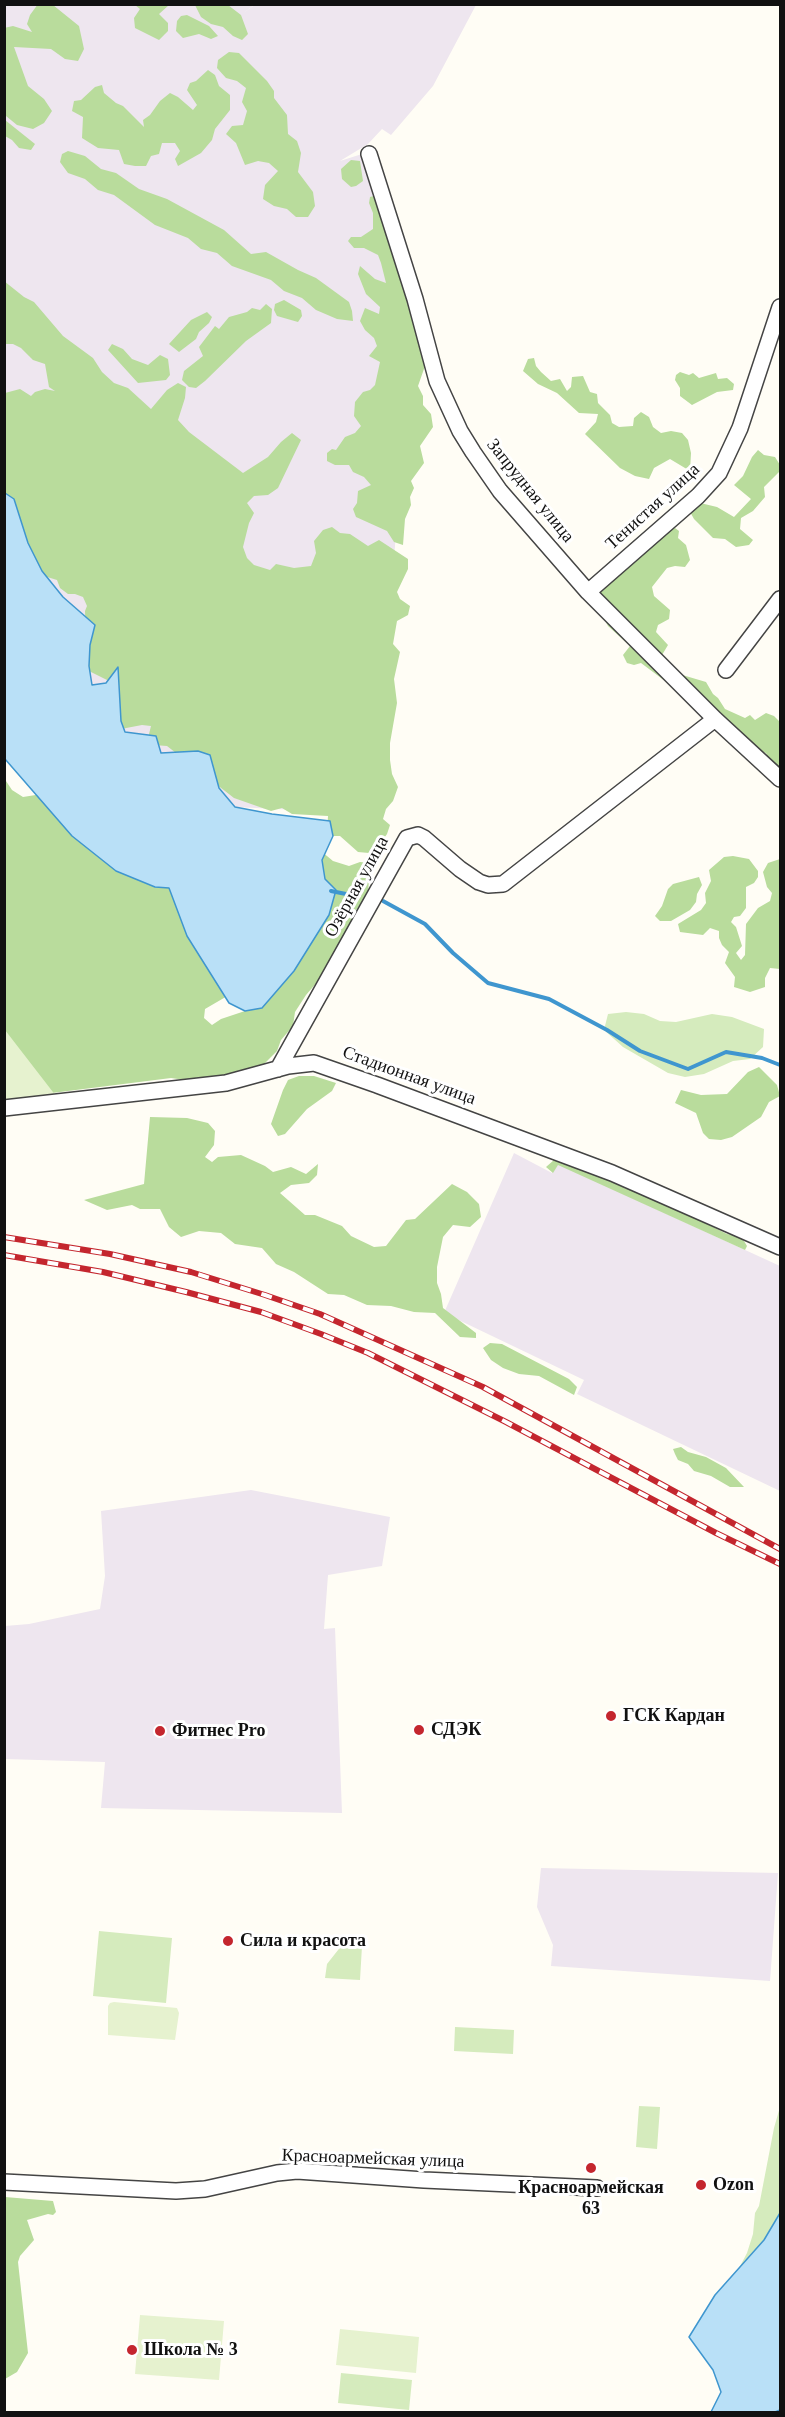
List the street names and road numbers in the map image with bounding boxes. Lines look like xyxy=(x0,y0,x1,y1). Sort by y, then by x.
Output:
street label: Запрудная улица xyxy=(482,435,578,547)
street label: Тенистая улица xyxy=(602,459,704,555)
street label: Озёрная улица xyxy=(320,833,394,941)
street label: Стадионная улица xyxy=(339,1042,479,1110)
street label: Красноармейская улица xyxy=(281,2145,465,2173)

